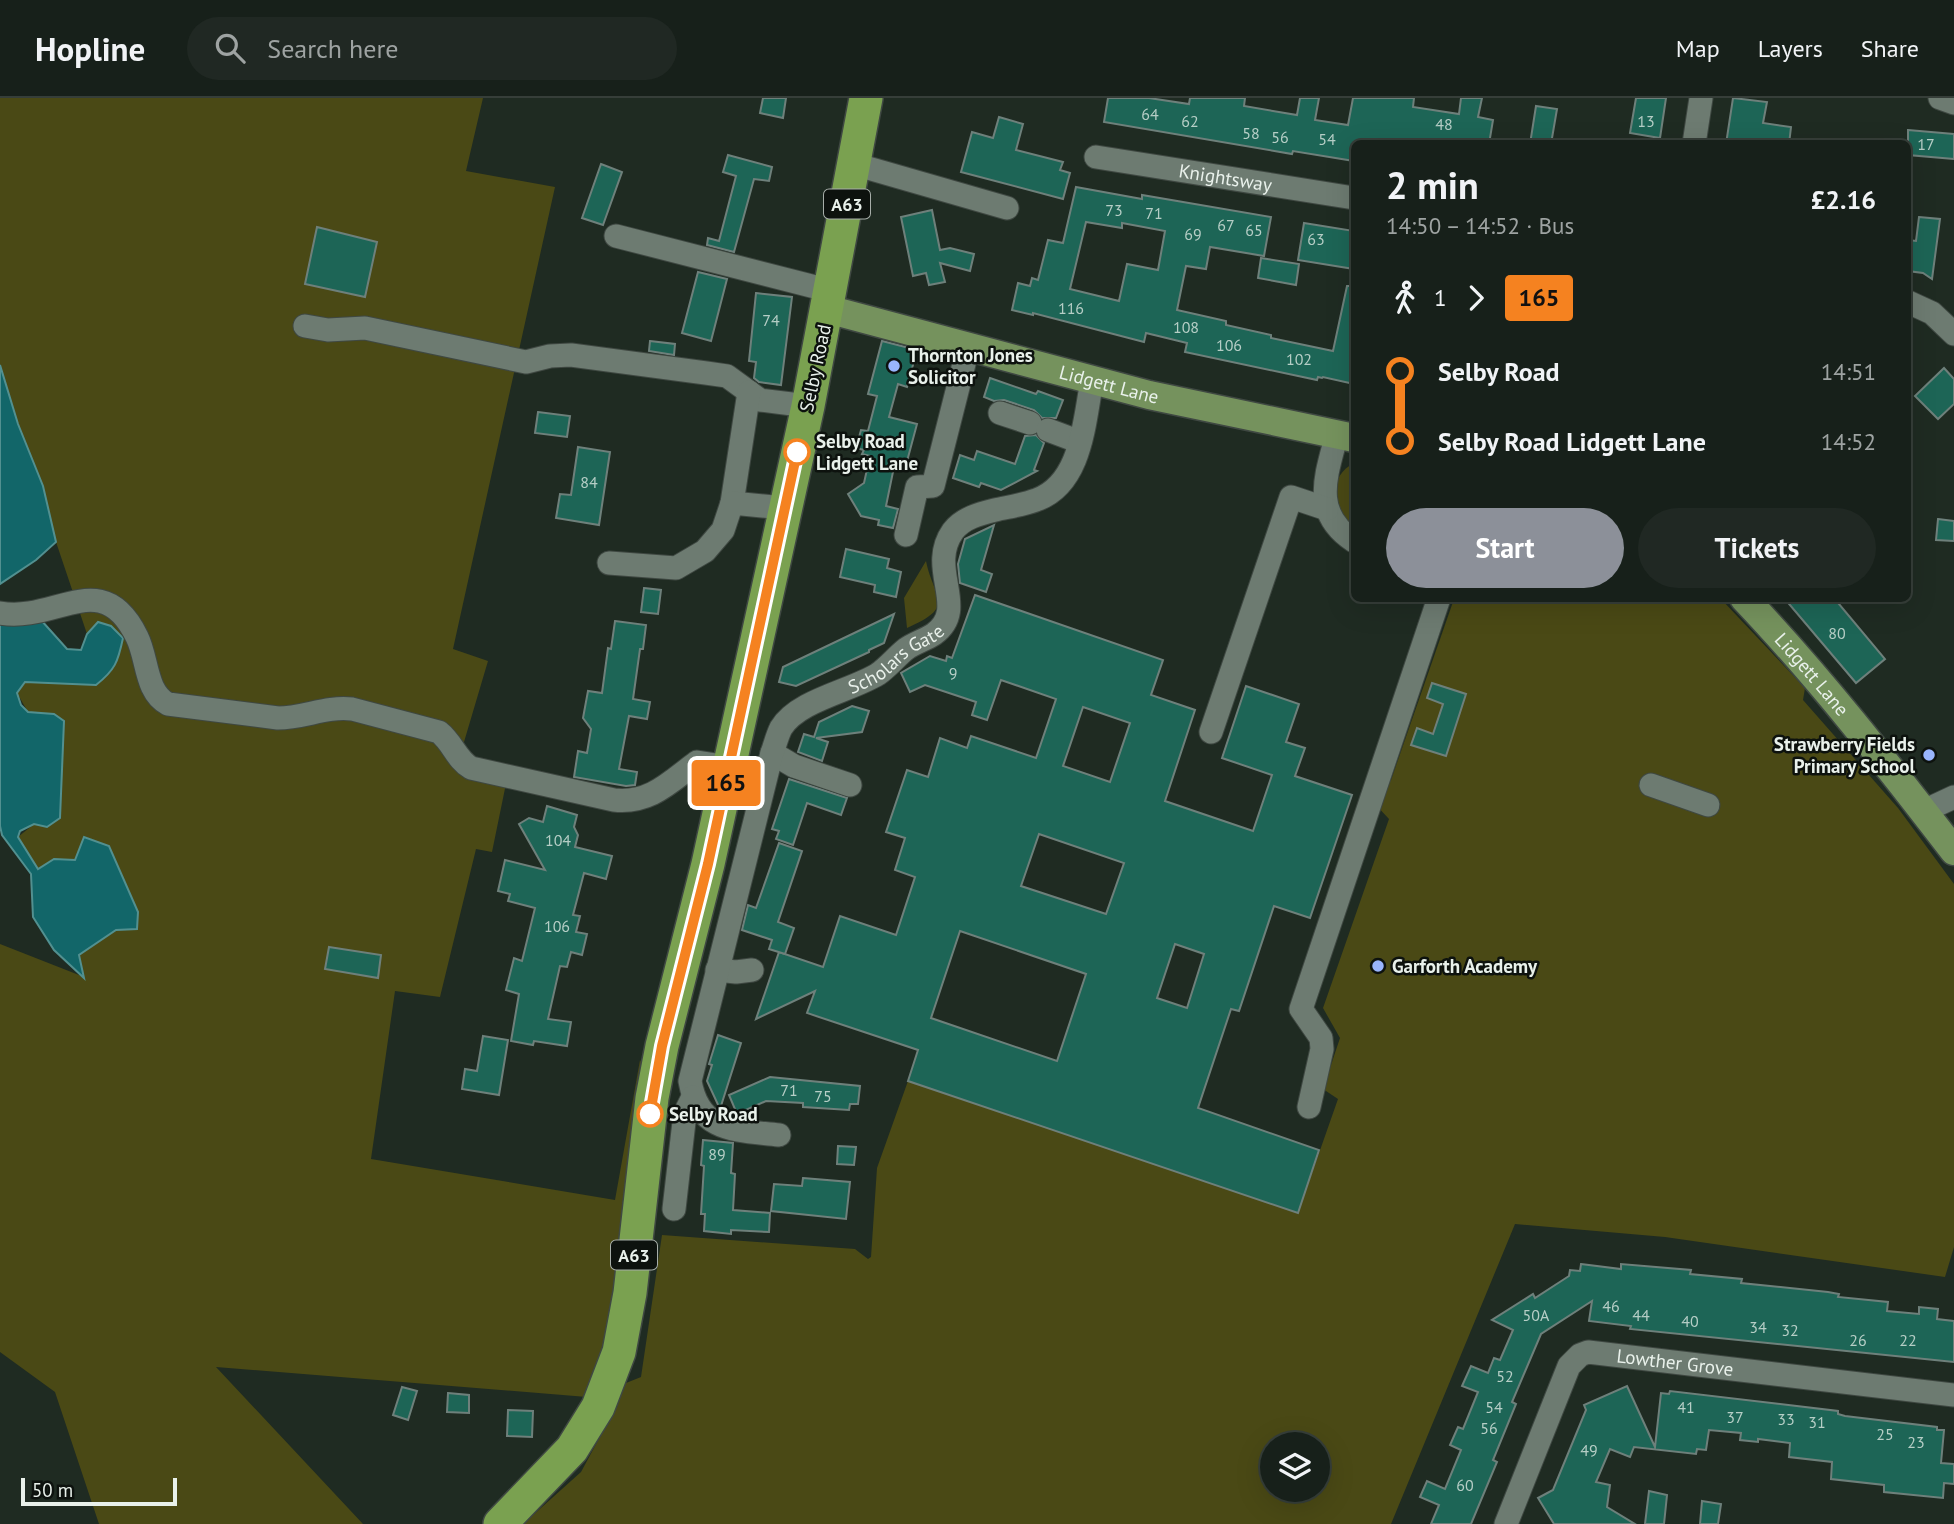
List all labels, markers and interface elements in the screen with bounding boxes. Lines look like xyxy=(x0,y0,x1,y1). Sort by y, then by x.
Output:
search box xyxy=(187,17,677,80)
text: Hopline xyxy=(35,27,145,70)
icon: search xyxy=(211,29,249,67)
text: Search here xyxy=(267,32,398,65)
text: Map xyxy=(1676,33,1720,64)
text: Layers xyxy=(1758,33,1823,64)
text: Share xyxy=(1861,33,1919,64)
house number: 64 xyxy=(1141,104,1159,124)
house number: 62 xyxy=(1181,111,1199,131)
house number: 13 xyxy=(1637,111,1655,131)
house number: 48 xyxy=(1435,114,1453,134)
house number: 58 xyxy=(1242,123,1260,143)
house number: 56 xyxy=(1271,127,1289,147)
house number: 54 xyxy=(1318,129,1336,149)
house number: 17 xyxy=(1917,134,1935,154)
street label: Knightsway xyxy=(1177,158,1274,197)
text: 2 min xyxy=(1386,160,1479,209)
text: £2.16 xyxy=(1811,183,1876,216)
road number: A63 xyxy=(824,190,870,218)
house number: 73 xyxy=(1105,200,1123,220)
house number: 71 xyxy=(1145,203,1163,223)
text: 14:50 – 14:52 · Bus xyxy=(1386,211,1574,240)
house number: 67 xyxy=(1217,215,1235,235)
house number: 65 xyxy=(1245,220,1263,240)
house number: 69 xyxy=(1184,224,1202,244)
house number: 63 xyxy=(1307,229,1325,249)
icon: walk xyxy=(1386,279,1424,317)
icon: forward xyxy=(1457,279,1495,317)
text: 165 xyxy=(1519,282,1559,313)
text: 1 xyxy=(1434,283,1447,312)
house number: 116 xyxy=(1058,298,1084,318)
house number: 74 xyxy=(762,310,780,330)
house number: 108 xyxy=(1173,317,1199,337)
street label: Selby Road xyxy=(794,322,836,414)
house number: 106 xyxy=(1216,335,1242,355)
place label: Thornton Jones Solicitor xyxy=(908,343,1033,389)
house number: 102 xyxy=(1286,349,1312,369)
text: Selby Road xyxy=(1438,355,1560,388)
text: 14:51 xyxy=(1821,357,1876,386)
marker: Thornton Jones Solicitor xyxy=(886,358,902,374)
street label: Lidgett Lane xyxy=(1057,360,1161,409)
text: Selby Road Lidgett Lane xyxy=(1438,425,1706,458)
text: 14:52 xyxy=(1821,427,1876,456)
place label: Selby Road Lidgett Lane xyxy=(816,429,918,475)
marker: Selby Road Lidgett Lane xyxy=(784,439,810,465)
house number: 84 xyxy=(580,472,598,492)
button: Start xyxy=(1386,508,1624,588)
button: Tickets xyxy=(1638,508,1876,588)
street label: Scholars Gate xyxy=(844,619,949,699)
house number: 80 xyxy=(1828,623,1846,643)
street label: Lidgett Lane xyxy=(1770,627,1854,721)
house number: 9 xyxy=(949,663,957,683)
place label: Strawberry Fields Primary School xyxy=(1774,732,1915,778)
marker: Strawberry Fields Primary School xyxy=(1921,747,1937,763)
line badge: 165 xyxy=(686,760,766,806)
text: 165 xyxy=(706,767,746,798)
house number: 104 xyxy=(545,830,571,850)
house number: 106 xyxy=(544,916,570,936)
place label: Garforth Academy xyxy=(1392,954,1538,978)
marker: Garforth Academy xyxy=(1370,958,1386,974)
house number: 71 xyxy=(780,1080,798,1100)
house number: 75 xyxy=(814,1086,832,1106)
marker: Selby Road xyxy=(637,1101,663,1127)
place label: Selby Road xyxy=(669,1102,758,1126)
house number: 89 xyxy=(708,1144,726,1164)
road number: A63 xyxy=(611,1240,657,1270)
house number: 46 xyxy=(1602,1296,1620,1316)
house number: 50A xyxy=(1523,1305,1550,1325)
house number: 44 xyxy=(1632,1305,1650,1325)
house number: 40 xyxy=(1681,1311,1699,1331)
house number: 34 xyxy=(1749,1317,1767,1337)
house number: 32 xyxy=(1781,1320,1799,1340)
house number: 26 xyxy=(1849,1330,1867,1350)
house number: 22 xyxy=(1899,1330,1917,1350)
street label: Lowther Grove xyxy=(1616,1343,1735,1381)
house number: 52 xyxy=(1496,1366,1514,1386)
house number: 54 xyxy=(1485,1397,1503,1417)
house number: 41 xyxy=(1677,1397,1695,1417)
house number: 37 xyxy=(1726,1407,1744,1427)
house number: 33 xyxy=(1777,1409,1795,1429)
house number: 31 xyxy=(1808,1412,1826,1432)
house number: 56 xyxy=(1480,1418,1498,1438)
house number: 25 xyxy=(1876,1424,1894,1444)
map controls xyxy=(1260,1432,1330,1502)
button: layers xyxy=(1260,1432,1330,1502)
house number: 23 xyxy=(1907,1432,1925,1452)
house number: 49 xyxy=(1580,1440,1598,1460)
scale bar xyxy=(21,1475,177,1507)
house number: 60 xyxy=(1456,1475,1474,1495)
text: 50 m xyxy=(32,1478,73,1502)

